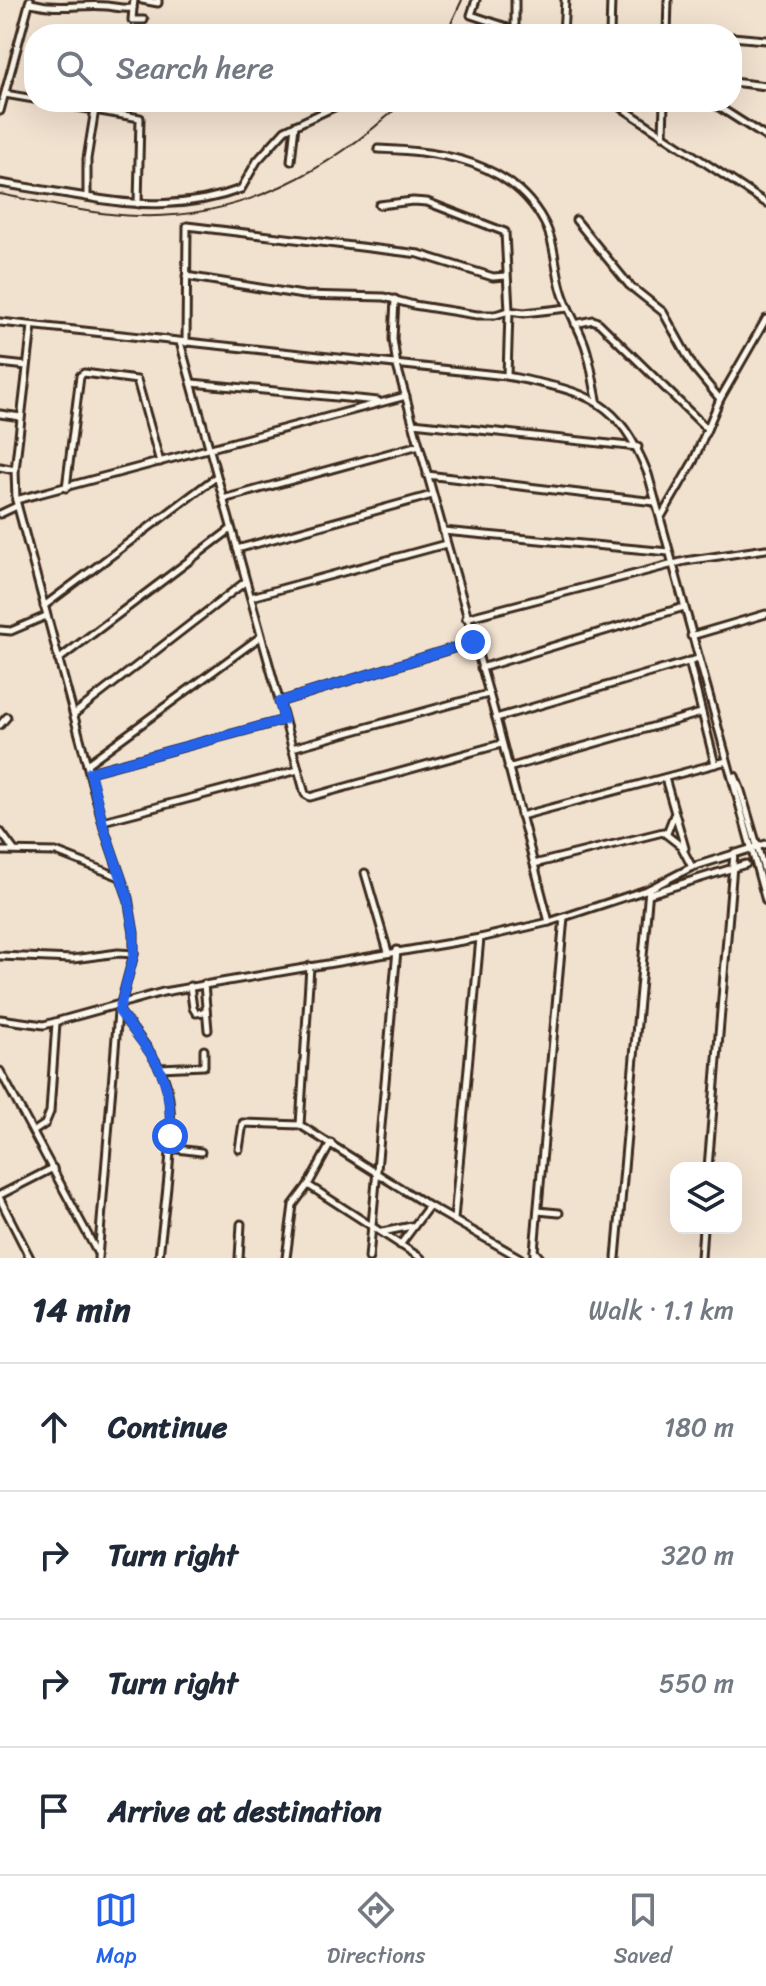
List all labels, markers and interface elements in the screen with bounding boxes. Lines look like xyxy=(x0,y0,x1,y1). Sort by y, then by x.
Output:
search box xyxy=(24,24,742,112)
text: Search here xyxy=(116,41,274,95)
icon: search xyxy=(52,46,96,90)
route end xyxy=(455,624,491,660)
route start xyxy=(152,1118,188,1154)
map controls xyxy=(670,1162,742,1234)
button: layers xyxy=(670,1162,742,1234)
text: 14 min xyxy=(32,1280,131,1340)
text: Walk · 1.1 km xyxy=(589,1287,734,1333)
text: Continue xyxy=(108,1400,227,1454)
text: 180 m xyxy=(664,1404,734,1450)
icon: ahead xyxy=(32,1405,76,1449)
text: Turn right xyxy=(108,1528,238,1582)
text: 320 m xyxy=(662,1532,734,1578)
icon: right xyxy=(32,1533,76,1577)
text: Turn right xyxy=(108,1656,238,1710)
text: 550 m xyxy=(659,1660,734,1706)
icon: right xyxy=(32,1661,76,1705)
text: Arrive at destination xyxy=(108,1784,382,1838)
icon: arrive xyxy=(32,1789,76,1833)
tab: Map xyxy=(94,1888,138,1975)
tab: Directions xyxy=(327,1888,425,1975)
tab: Saved xyxy=(614,1888,672,1975)

